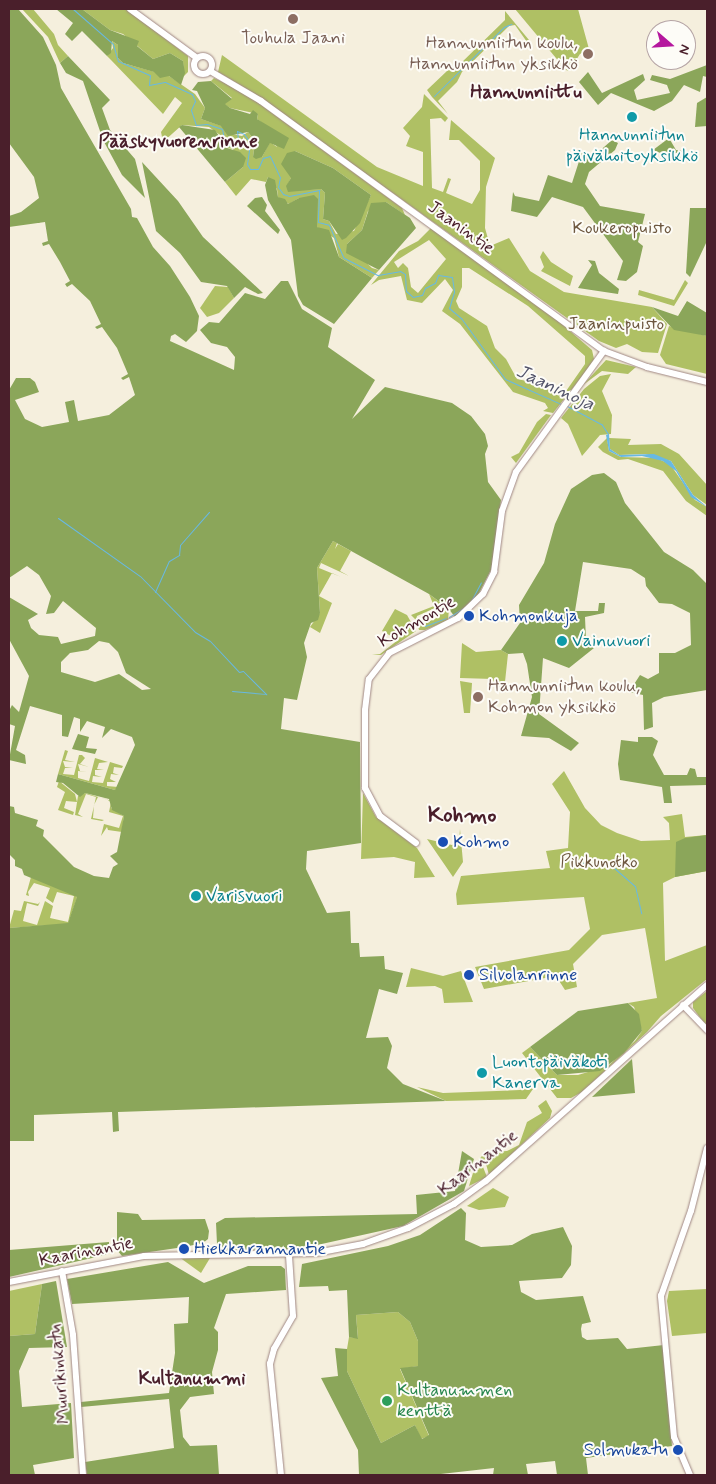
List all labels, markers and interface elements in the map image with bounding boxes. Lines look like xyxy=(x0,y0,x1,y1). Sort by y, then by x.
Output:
marker: Touhula Jaani xyxy=(287,13,299,25)
north arrow xyxy=(646,20,696,70)
place label: Touhula Jaani xyxy=(242,27,344,49)
place label: Hannunniitun koulu, Hannunniitun yksikkö xyxy=(410,33,578,76)
text: N xyxy=(674,42,694,57)
marker: Hannunniitun koulu, Hannunniitun yksikkö xyxy=(582,48,594,60)
district label: Hannunniittu xyxy=(470,82,582,104)
marker: Hannunniitun päivähoitoyksikkö xyxy=(626,111,638,123)
place label: Hannunniitun päivähoitoyksikkö xyxy=(566,125,698,168)
district label: Pääskyvuorenrinne xyxy=(98,131,258,153)
street label: Jaanintie xyxy=(423,197,499,259)
park label: Koukeropuisto xyxy=(572,217,672,239)
park label: Jaaninpuisto xyxy=(568,313,664,335)
water label: Jaaninoja xyxy=(512,360,598,416)
street label: Kohmontie xyxy=(374,591,460,653)
place label: Kohmonkuja xyxy=(479,605,578,627)
marker: Kohmonkuja xyxy=(463,610,475,622)
place label: Vainuvuori xyxy=(572,630,650,652)
marker: Vainuvuori xyxy=(556,635,568,647)
place label: Hannunniitun koulu, Kohmon yksikkö xyxy=(488,676,639,719)
marker: Hannunniitun koulu, Kohmon yksikkö xyxy=(472,691,484,703)
district label: Kohmo xyxy=(428,804,496,830)
place label: Kohmo xyxy=(453,831,509,853)
marker: Kohmo xyxy=(437,836,449,848)
park label: Pikkunotko xyxy=(560,851,638,873)
place label: Varisvuori xyxy=(206,885,282,907)
marker: Varisvuori xyxy=(190,890,202,902)
place label: Silvolanrinne xyxy=(479,964,577,986)
marker: Silvolanrinne xyxy=(463,969,475,981)
place label: Luontopäiväkoti Kanerva xyxy=(492,1052,607,1094)
marker: Luontopäiväkoti Kanerva xyxy=(476,1067,488,1079)
street label: Kaarinantie xyxy=(434,1125,522,1201)
street label: Kaarinantie xyxy=(37,1232,135,1272)
place label: Hiekkarannantie xyxy=(194,1238,326,1260)
marker: Hiekkarannantie xyxy=(178,1243,190,1255)
street label: Muurikinkatu xyxy=(45,1323,75,1425)
district label: Kultanummi xyxy=(138,1368,246,1390)
place label: Kultanummen kenttä xyxy=(397,1380,512,1422)
marker: Kultanummen kenttä xyxy=(381,1395,393,1407)
place label: Solmukatu xyxy=(584,1439,668,1461)
marker: Solmukatu xyxy=(672,1444,684,1456)

